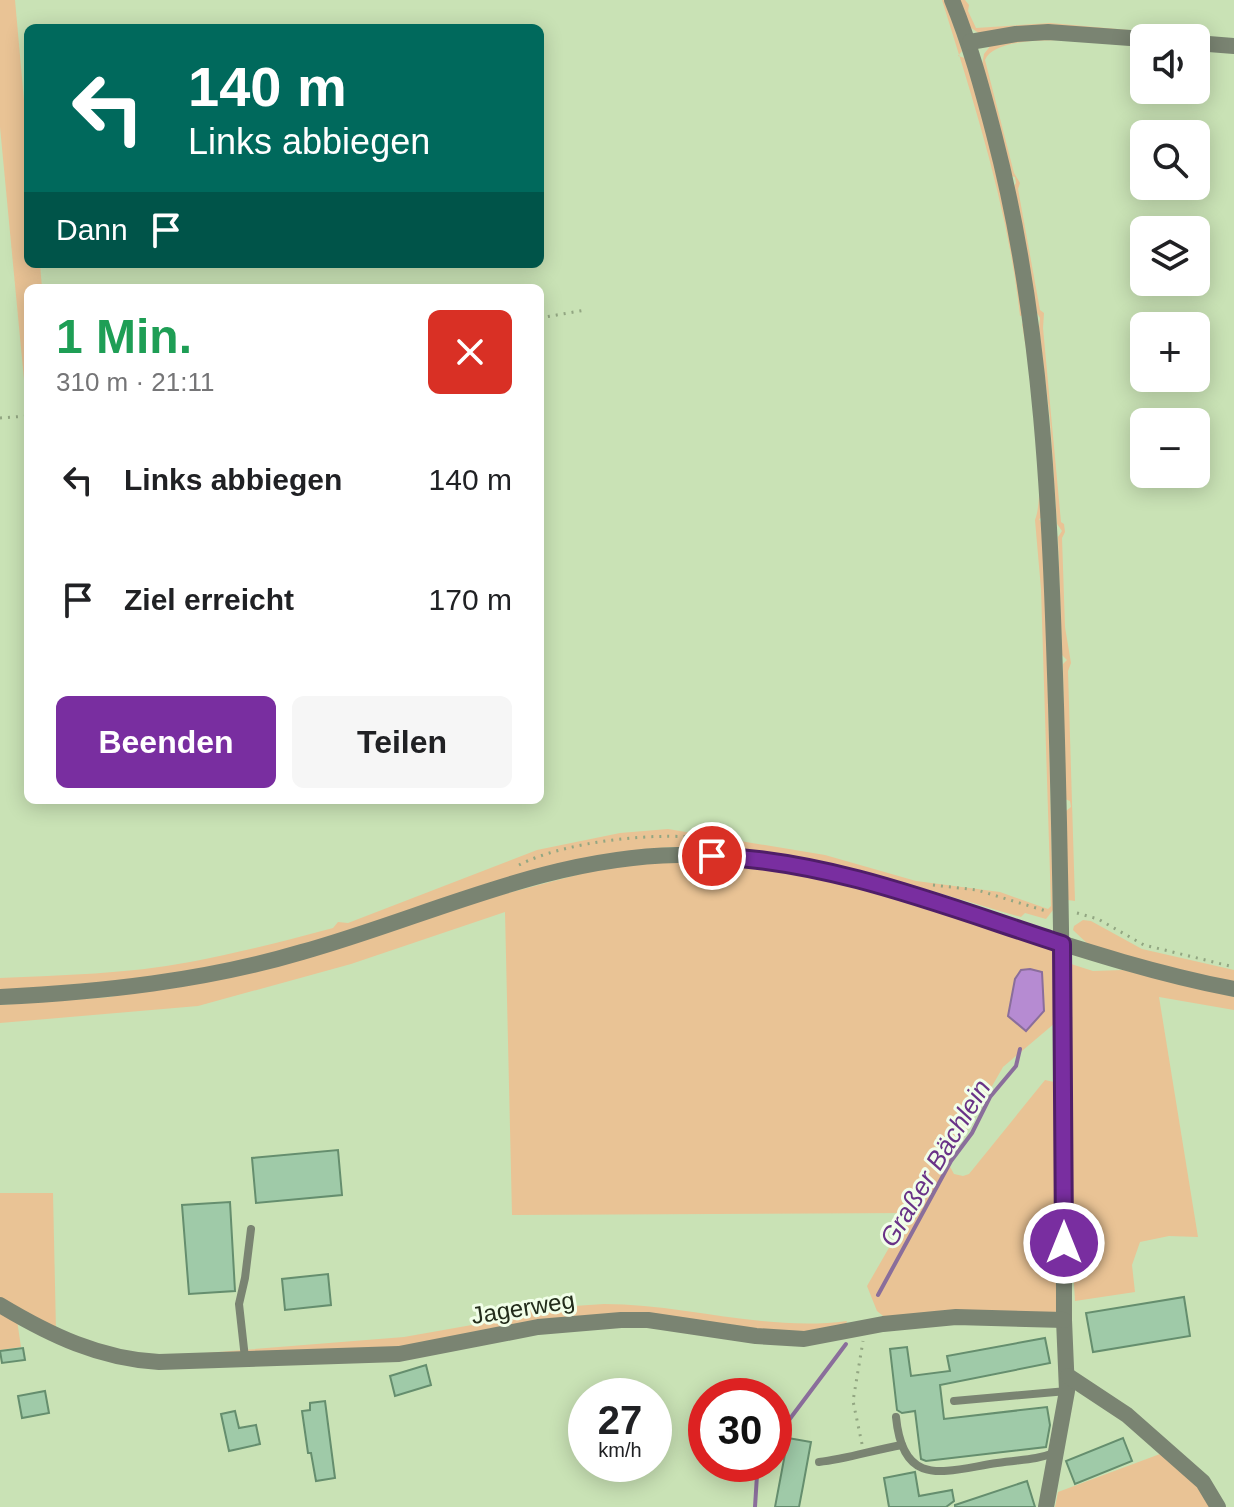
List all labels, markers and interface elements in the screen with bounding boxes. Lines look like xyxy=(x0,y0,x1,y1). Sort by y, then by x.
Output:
map controls xyxy=(1130,24,1210,488)
button: sound xyxy=(1130,24,1210,104)
text: 140 m xyxy=(188,55,347,118)
icon: left xyxy=(56,56,160,160)
button: search xyxy=(1130,120,1210,200)
text: Links abbiegen xyxy=(188,121,430,162)
icon: arrive xyxy=(144,208,188,252)
text: Dann xyxy=(56,213,128,246)
button: layers xyxy=(1130,216,1210,296)
text: 1 Min. xyxy=(56,310,192,363)
button: close xyxy=(428,310,512,394)
button: + xyxy=(1130,312,1210,392)
text: 310 m · 21:11 xyxy=(56,367,215,397)
button: − xyxy=(1130,408,1210,488)
icon: left xyxy=(56,458,100,502)
text: Links abbiegen xyxy=(124,463,342,496)
text: 140 m xyxy=(429,463,512,496)
icon: arrive xyxy=(56,578,100,622)
text: Ziel erreicht xyxy=(124,583,294,616)
text: 170 m xyxy=(429,583,512,616)
button: Beenden xyxy=(56,696,276,788)
button: Teilen xyxy=(292,696,512,788)
pin xyxy=(678,822,746,890)
icon: arrive xyxy=(690,834,734,878)
water label: Graßer Bächlein xyxy=(873,1074,997,1252)
position arrow xyxy=(1022,1201,1106,1285)
street label: Jagerweg xyxy=(469,1286,576,1329)
speed limit sign: 30 xyxy=(688,1378,792,1482)
text: 27 xyxy=(598,1398,642,1442)
text: km/h xyxy=(598,1439,642,1461)

